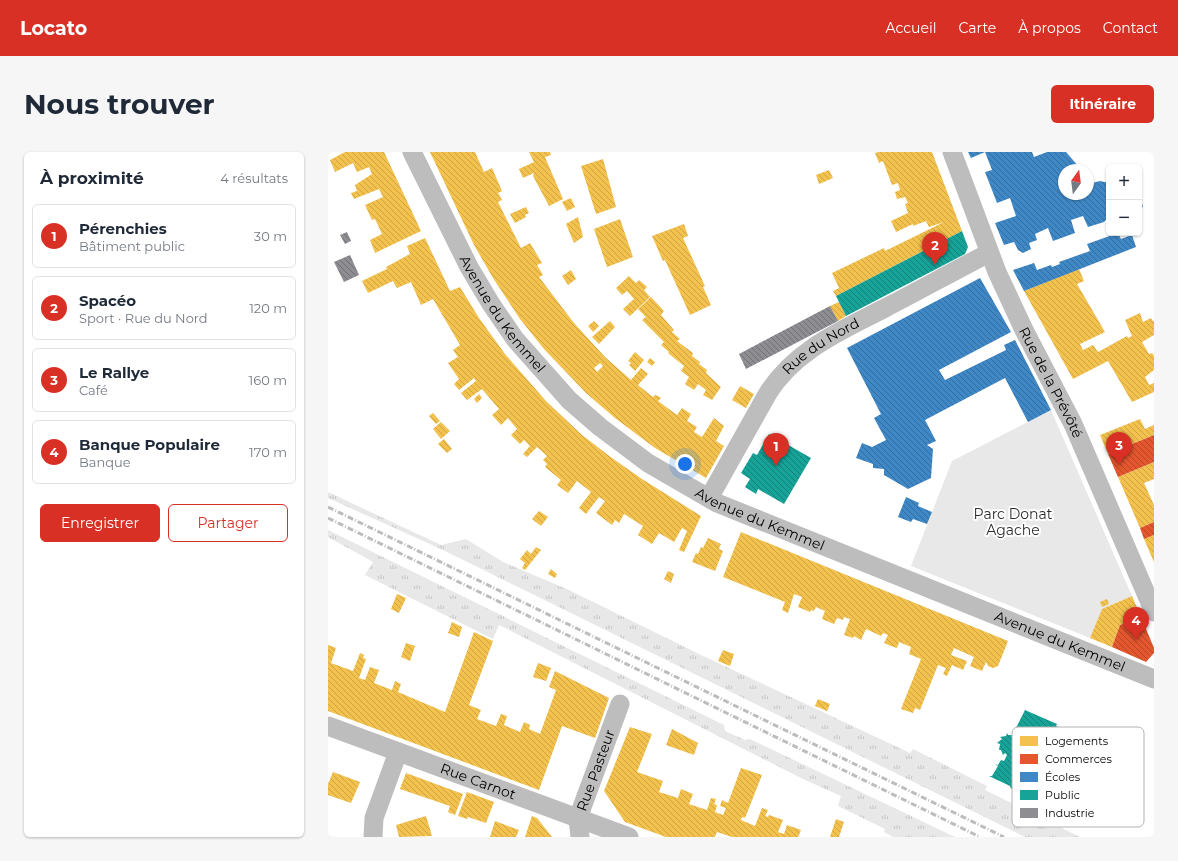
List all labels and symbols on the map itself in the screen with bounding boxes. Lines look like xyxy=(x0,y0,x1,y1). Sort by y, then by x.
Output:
north arrow xyxy=(1058,164,1094,200)
pin: 2 xyxy=(922,232,948,265)
street label: Avenue du Kemmel xyxy=(456,252,549,376)
street label: Rue du Nord xyxy=(778,314,862,378)
street label: Rue de la Prévôté xyxy=(1015,324,1087,441)
pin: 3 xyxy=(1106,432,1132,465)
pin: 1 xyxy=(763,433,789,466)
your location xyxy=(675,454,695,474)
street label: Avenue du Kemmel xyxy=(692,483,827,554)
park label: Parc Donat Agache xyxy=(974,505,1053,539)
street label: Avenue du Kemmel xyxy=(992,607,1128,676)
pin: 4 xyxy=(1123,607,1149,640)
street label: Rue Pasteur xyxy=(572,727,619,814)
legend xyxy=(1012,727,1144,827)
text: Logements xyxy=(1045,734,1109,748)
text: Commerces xyxy=(1045,752,1112,766)
street label: Rue Carnot xyxy=(438,759,519,804)
text: Écoles xyxy=(1045,770,1081,784)
text: Public xyxy=(1045,788,1080,802)
text: Industrie xyxy=(1045,806,1095,820)

